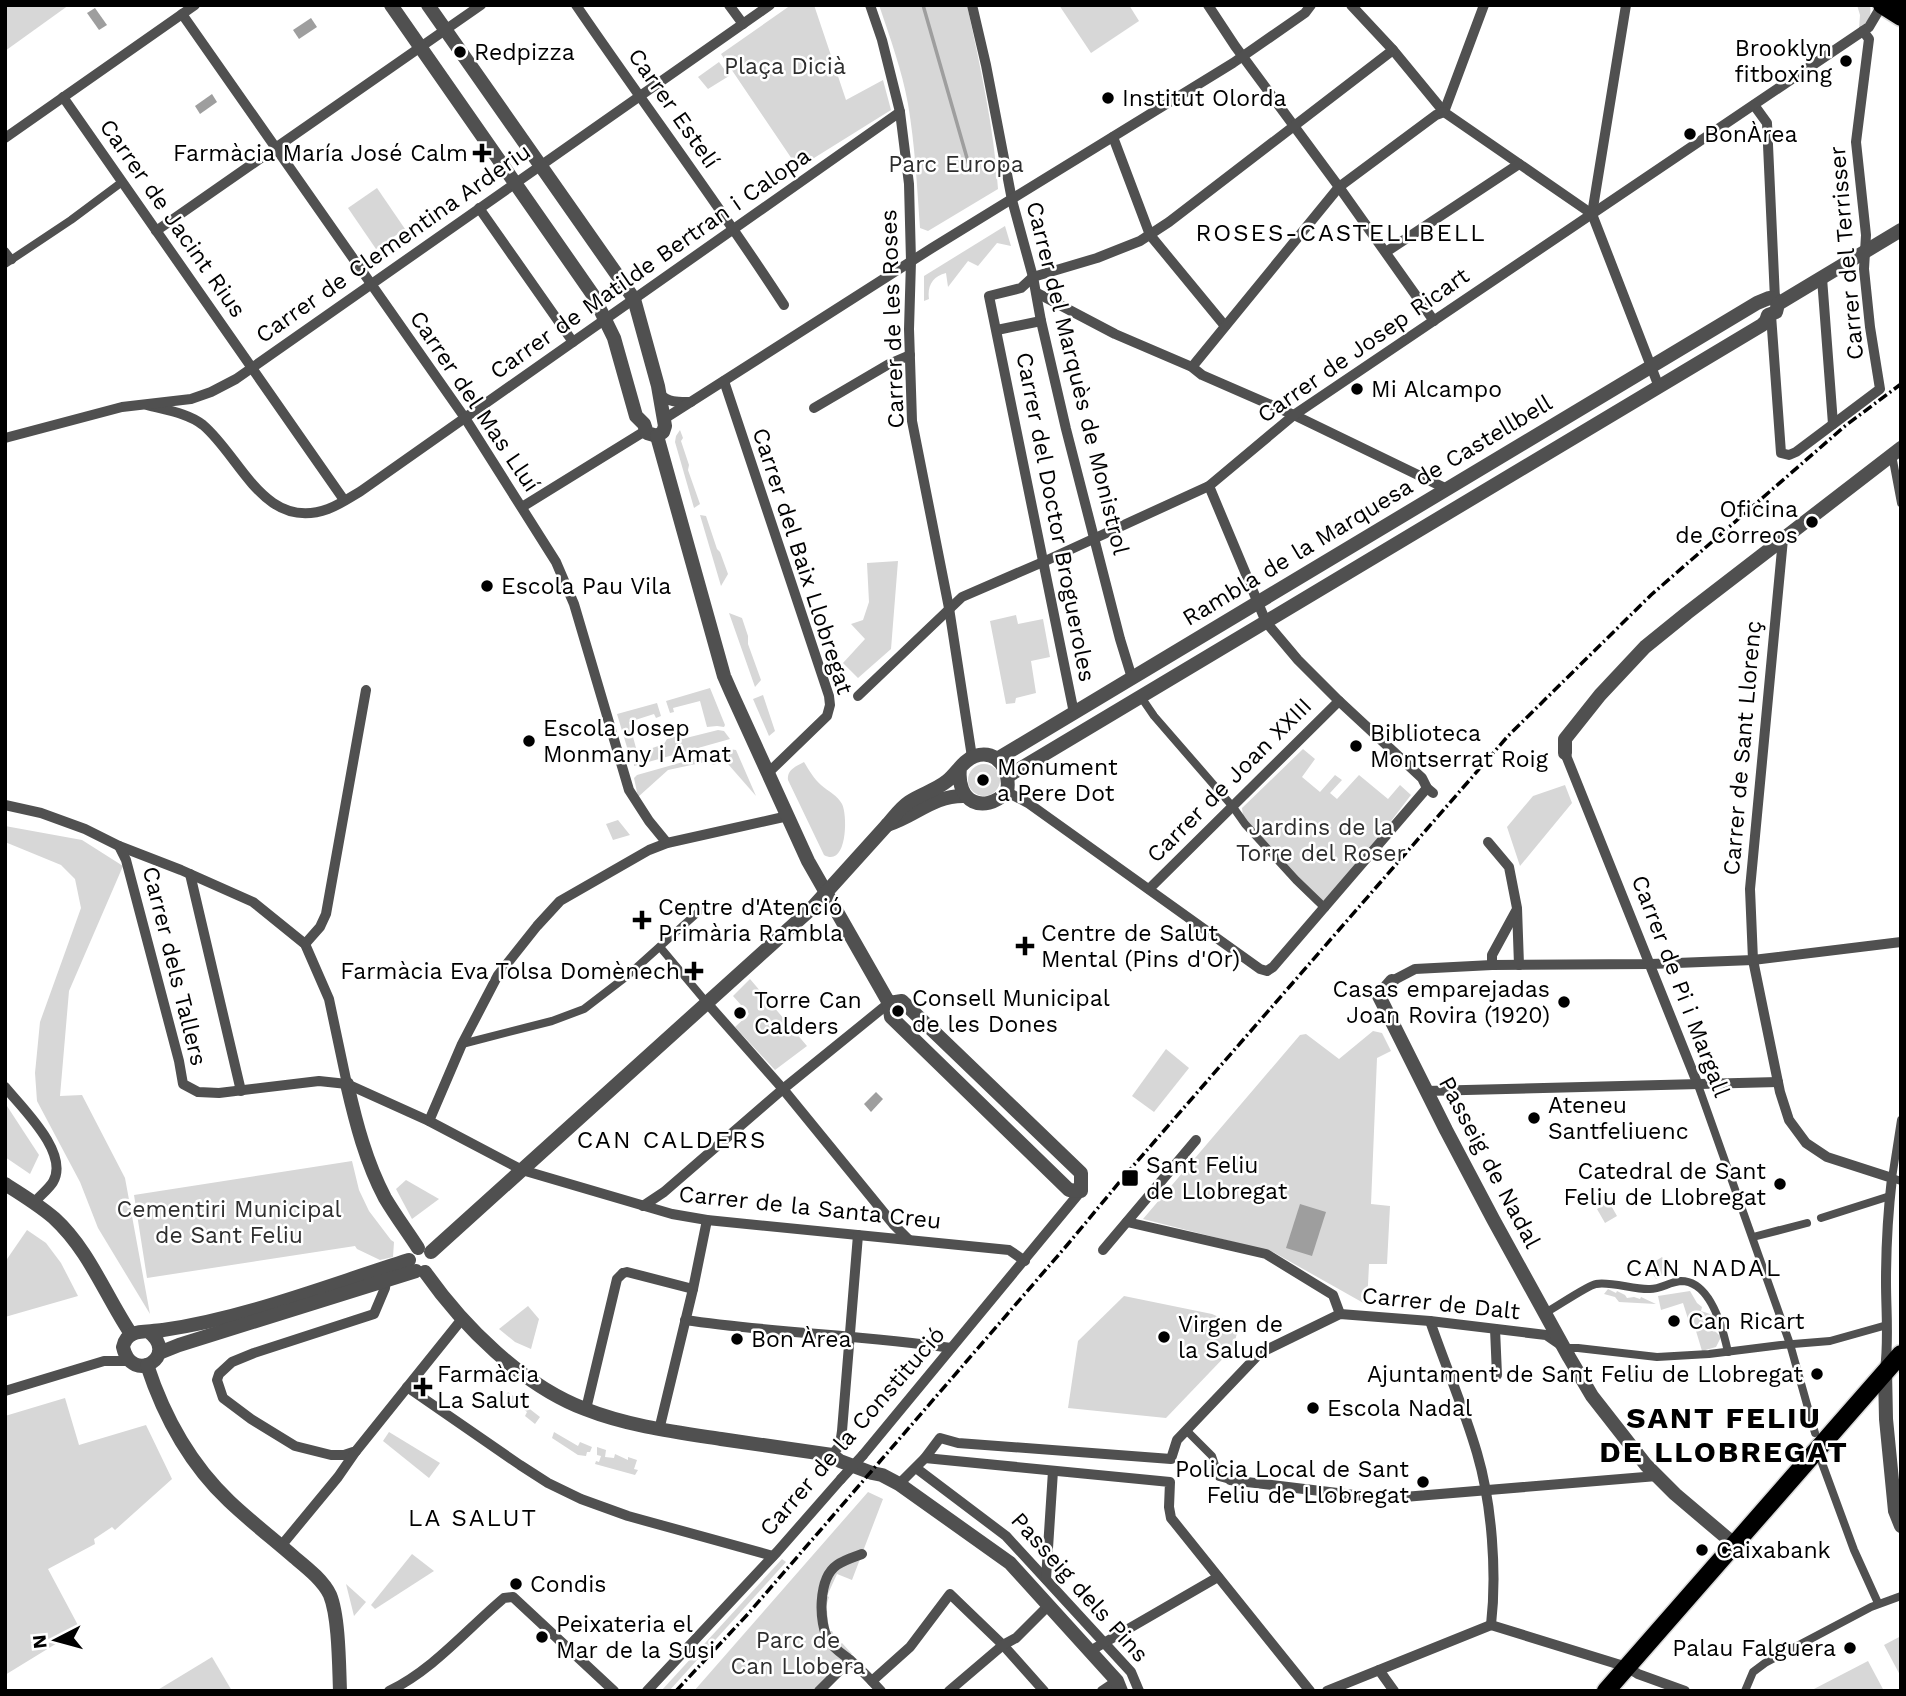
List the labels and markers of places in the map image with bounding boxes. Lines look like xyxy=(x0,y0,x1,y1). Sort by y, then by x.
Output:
place label: Brooklyn fitboxing xyxy=(1735,35,1833,88)
place label: Redpizza xyxy=(474,39,575,66)
marker: Redpizza xyxy=(452,44,468,60)
marker: Brooklyn fitboxing xyxy=(1838,53,1854,69)
place label: Institut Olorda xyxy=(1122,85,1287,112)
marker: Institut Olorda xyxy=(1100,90,1116,106)
place label: BonÀrea xyxy=(1704,121,1798,148)
marker: BonÀrea xyxy=(1682,126,1698,142)
place label: Farmàcia María José Calm xyxy=(173,140,468,167)
marker: Farmàcia María José Calm xyxy=(474,145,490,161)
place label: Mi Alcampo xyxy=(1371,376,1502,403)
marker: Mi Alcampo xyxy=(1349,381,1365,397)
place label: Oficina de Correos xyxy=(1675,496,1798,549)
marker: Oficina de Correos xyxy=(1804,514,1820,530)
place label: Escola Pau Vila xyxy=(501,573,671,600)
marker: Escola Pau Vila xyxy=(479,578,495,594)
place label: Escola Josep Monmany i Amat xyxy=(543,715,731,768)
place label: Biblioteca Montserrat Roig xyxy=(1370,720,1549,773)
marker: Escola Josep Monmany i Amat xyxy=(521,733,537,749)
marker: Biblioteca Montserrat Roig xyxy=(1348,738,1364,754)
place label: Monument a Pere Dot xyxy=(997,754,1118,807)
marker: Monument a Pere Dot xyxy=(975,772,991,788)
place label: Centre d'Atenció Primària Rambla xyxy=(658,894,843,947)
marker: Centre d'Atenció Primària Rambla xyxy=(632,910,652,930)
place label: Centre de Salut Mental (Pins d'Or) xyxy=(1041,920,1240,973)
marker: Centre de Salut Mental (Pins d'Or) xyxy=(1015,936,1035,956)
place label: Farmàcia Eva Tolsa Domènech xyxy=(340,958,680,985)
marker: Farmàcia Eva Tolsa Domènech xyxy=(686,963,702,979)
place label: Casas emparejadas Joan Rovira (1920) xyxy=(1332,976,1550,1029)
place label: Consell Municipal de les Dones xyxy=(912,985,1110,1038)
place label: Torre Can Calders xyxy=(754,987,862,1040)
marker: Casas emparejadas Joan Rovira (1920) xyxy=(1556,994,1572,1010)
marker: Consell Municipal de les Dones xyxy=(890,1003,906,1019)
marker: Torre Can Calders xyxy=(732,1005,748,1021)
place label: Ateneu Santfeliuenc xyxy=(1548,1092,1689,1145)
marker: Ateneu Santfeliuenc xyxy=(1526,1110,1542,1126)
place label: Sant Feliu de Llobregat xyxy=(1146,1152,1288,1205)
place label: Catedral de Sant Feliu de Llobregat xyxy=(1564,1158,1766,1211)
marker: Sant Feliu de Llobregat xyxy=(1120,1168,1140,1188)
marker: Catedral de Sant Feliu de Llobregat xyxy=(1772,1176,1788,1192)
place label: Can Ricart xyxy=(1688,1308,1805,1335)
place label: Virgen de la Salud xyxy=(1178,1311,1283,1364)
marker: Can Ricart xyxy=(1666,1313,1682,1329)
place label: Bon Àrea xyxy=(751,1326,851,1353)
marker: Virgen de la Salud xyxy=(1156,1329,1172,1345)
marker: Bon Àrea xyxy=(729,1331,745,1347)
place label: Farmàcia La Salut xyxy=(437,1361,539,1414)
place label: Ajuntament de Sant Feliu de Llobregat xyxy=(1367,1361,1803,1388)
marker: Ajuntament de Sant Feliu de Llobregat xyxy=(1809,1366,1825,1382)
marker: Farmàcia La Salut xyxy=(415,1379,431,1395)
place label: Escola Nadal xyxy=(1327,1395,1472,1422)
marker: Escola Nadal xyxy=(1305,1400,1321,1416)
place label: Policia Local de Sant Feliu de Llobregat xyxy=(1175,1456,1409,1509)
marker: Policia Local de Sant Feliu de Llobregat xyxy=(1415,1474,1431,1490)
place label: Caixabank xyxy=(1716,1537,1831,1564)
marker: Caixabank xyxy=(1694,1542,1710,1558)
place label: Condis xyxy=(530,1571,606,1598)
marker: Condis xyxy=(508,1576,524,1592)
place label: Peixateria el Mar de la Susi xyxy=(556,1611,715,1664)
marker: Peixateria el Mar de la Susi xyxy=(534,1629,550,1645)
place label: Palau Falguera xyxy=(1672,1635,1836,1662)
marker: Palau Falguera xyxy=(1842,1640,1858,1656)

